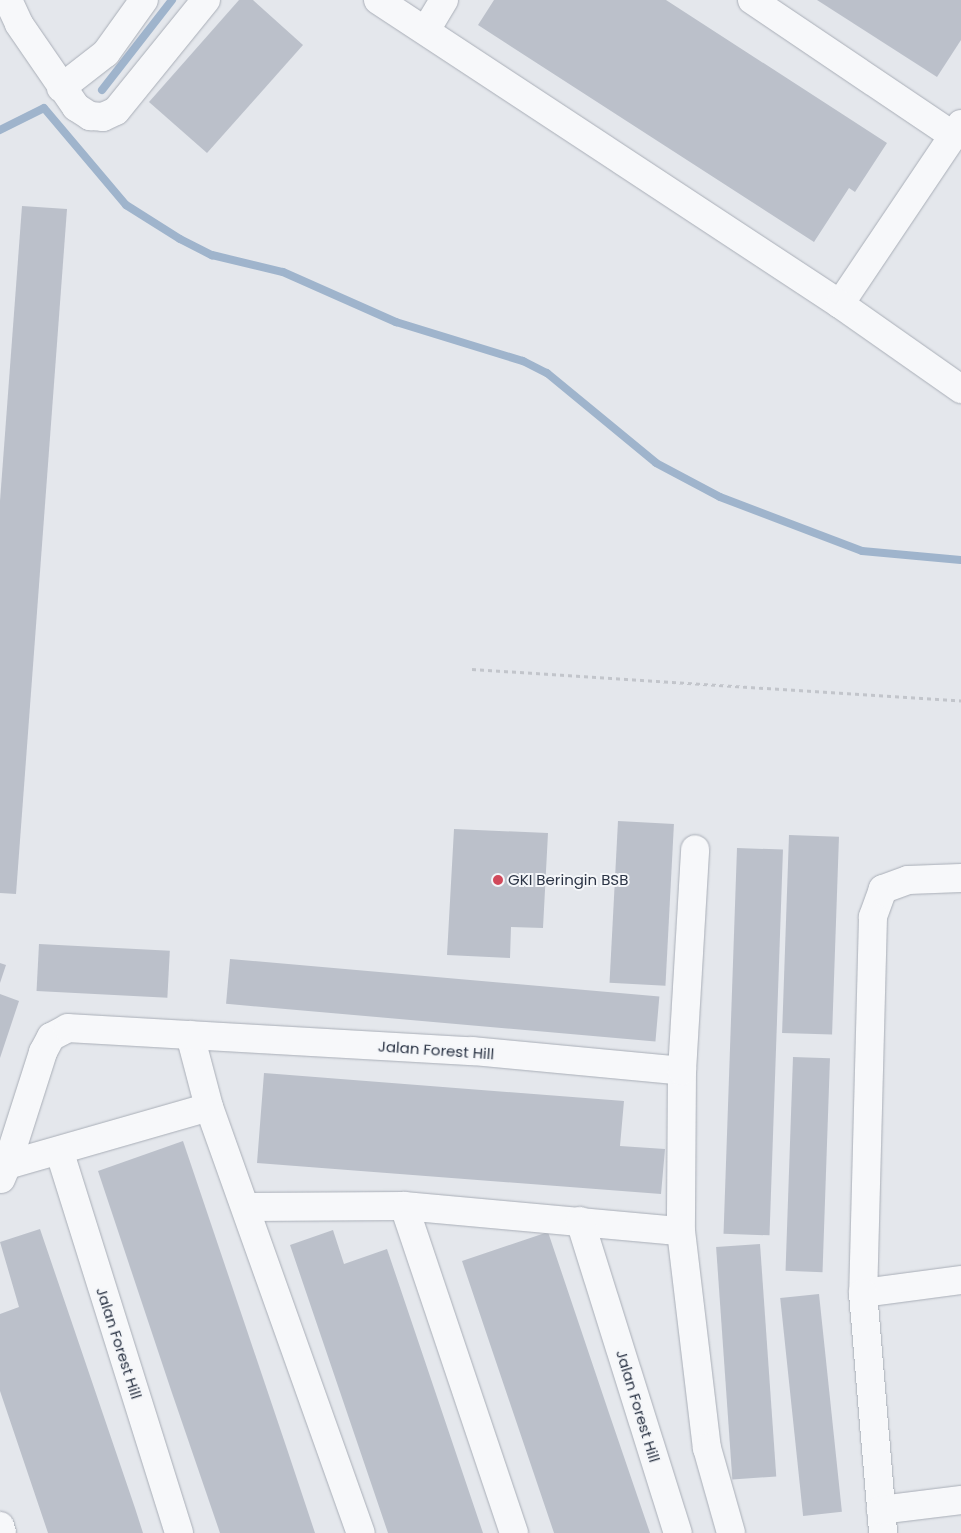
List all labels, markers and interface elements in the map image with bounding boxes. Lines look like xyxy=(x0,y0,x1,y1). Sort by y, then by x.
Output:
place label: GKI Beringin BSB xyxy=(508,871,628,889)
marker: GKI Beringin BSB xyxy=(492,874,504,886)
street label: Jalan Forest Hill xyxy=(377,1037,495,1063)
street label: Jalan Forest Hill xyxy=(92,1285,146,1401)
street label: Jalan Forest Hill xyxy=(612,1348,664,1464)

